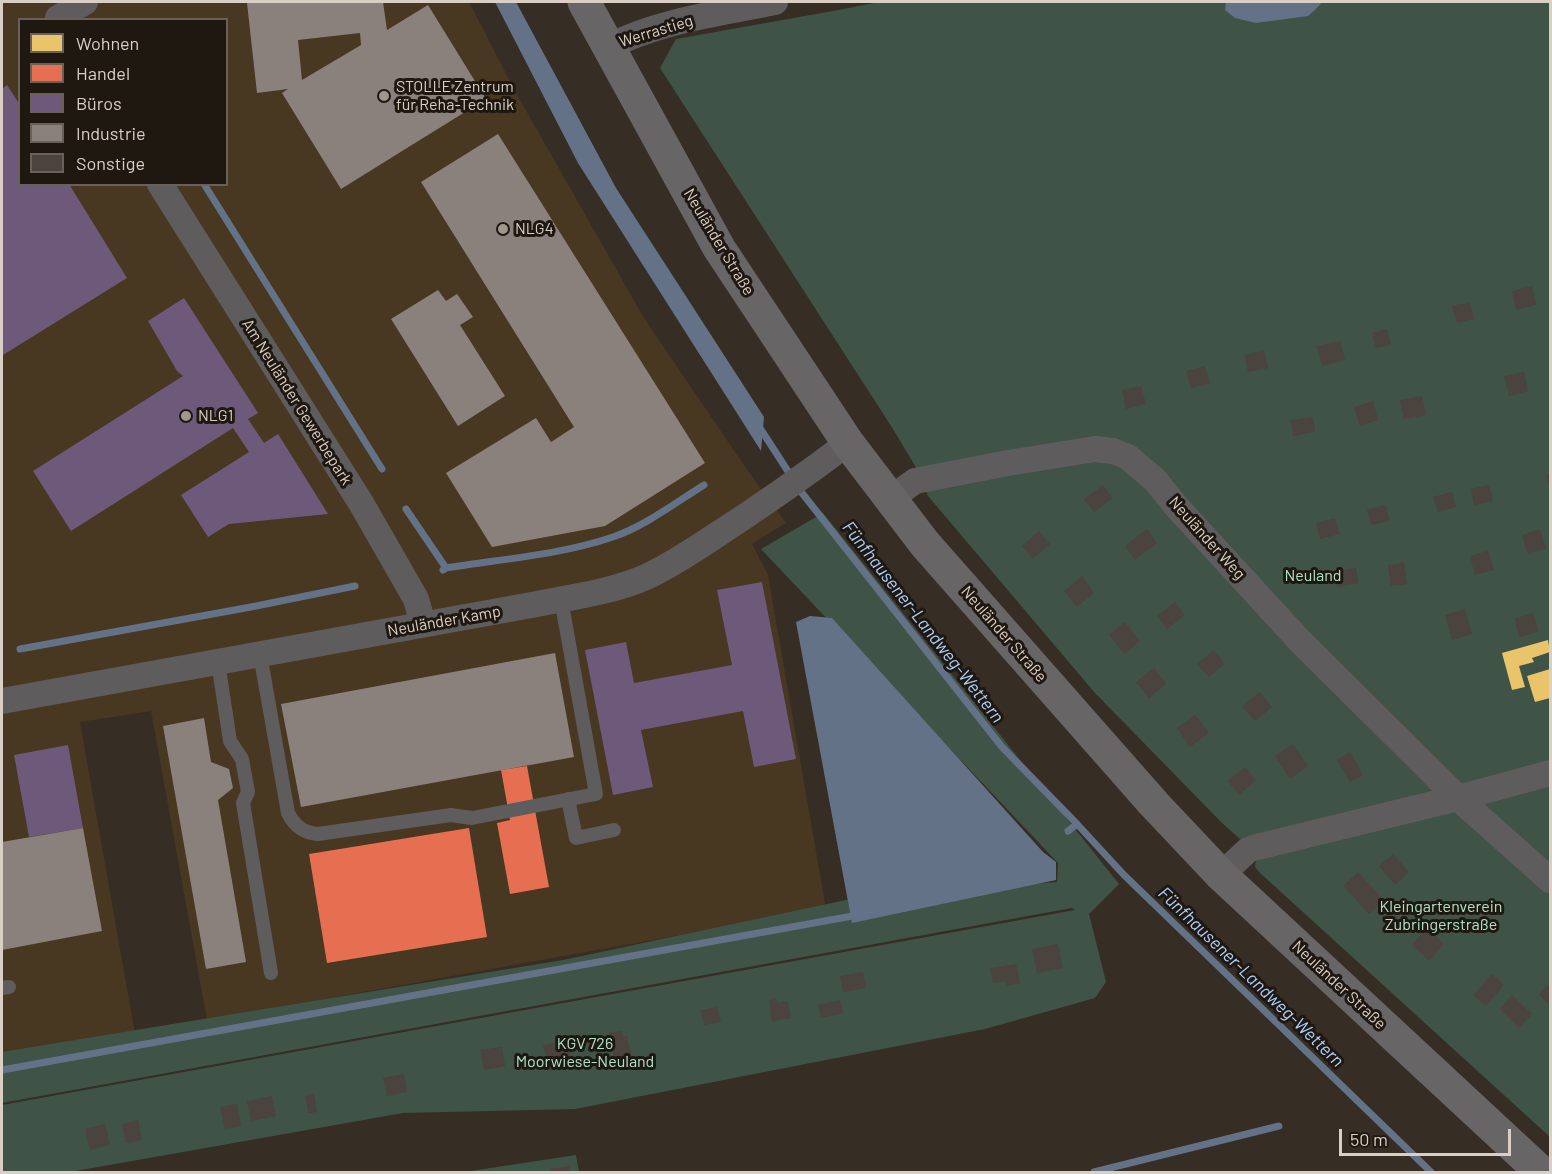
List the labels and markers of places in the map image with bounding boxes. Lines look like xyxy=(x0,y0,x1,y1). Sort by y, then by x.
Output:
place label: STOLLE Zentrum für Reha-Technik xyxy=(396,77,514,115)
marker: STOLLE Zentrum für Reha-Technik xyxy=(377,89,391,103)
place label: NLG4 xyxy=(515,219,553,239)
marker: NLG4 xyxy=(496,222,510,236)
place label: NLG1 xyxy=(198,406,233,426)
marker: NLG1 xyxy=(179,409,193,423)

